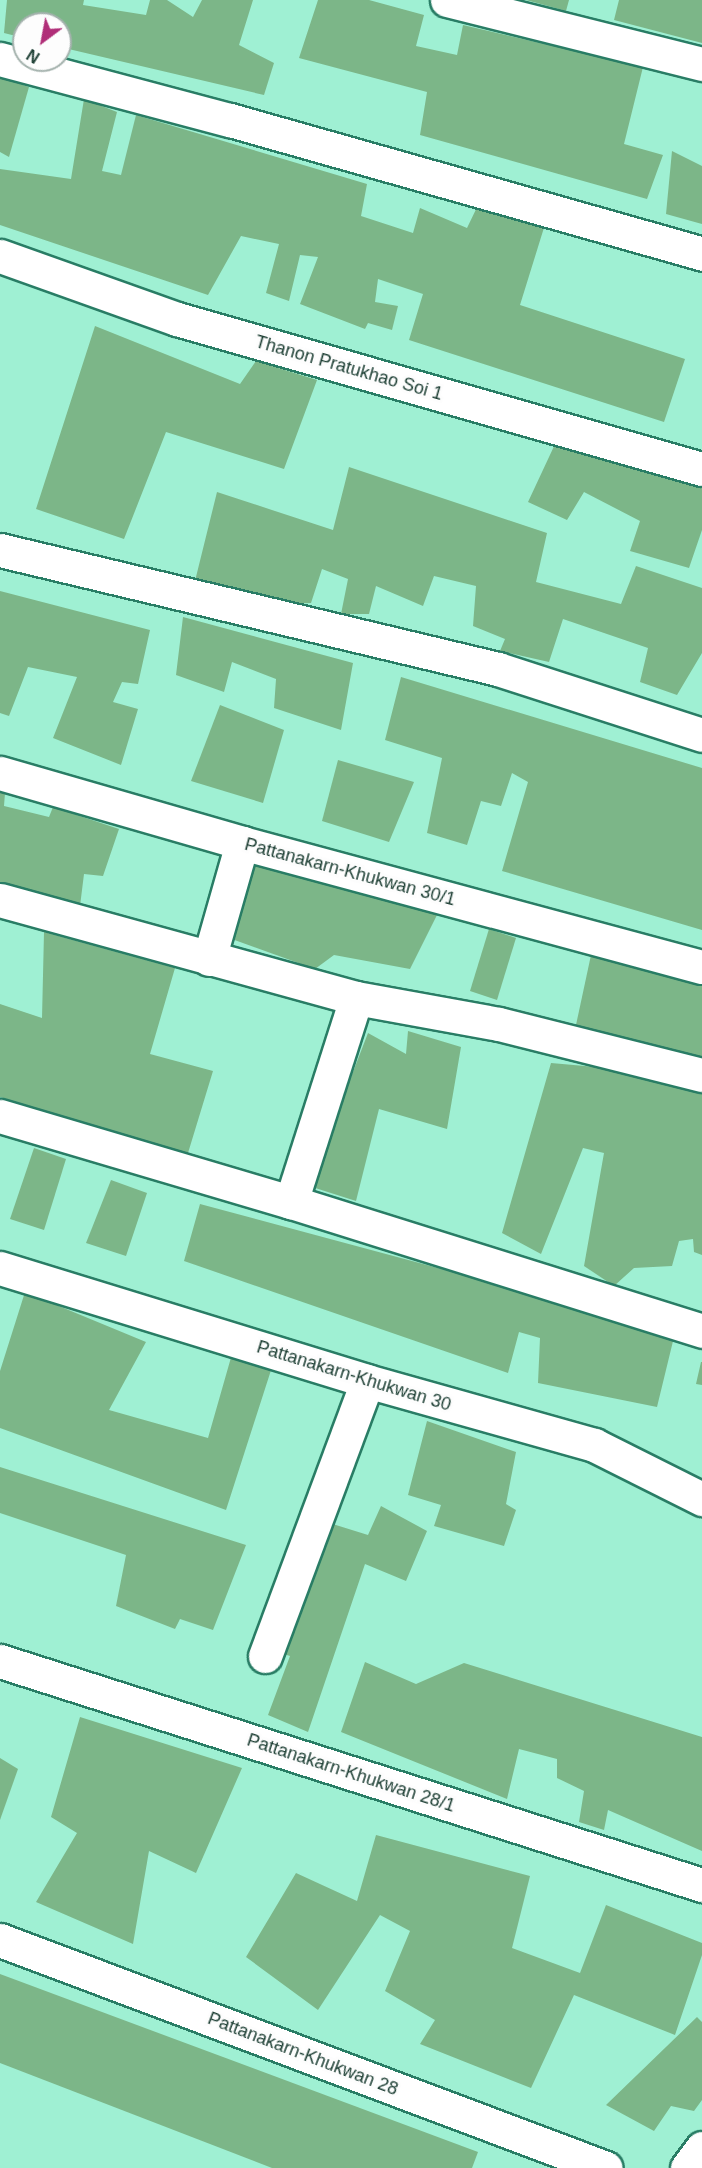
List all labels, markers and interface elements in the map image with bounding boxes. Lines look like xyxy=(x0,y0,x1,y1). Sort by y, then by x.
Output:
north arrow xyxy=(12,12,72,72)
text: N xyxy=(24,46,43,66)
street label: Thanon Pratukhao Soi 1 xyxy=(253,331,445,405)
street label: Pattanakarn-Khukwan 30/1 xyxy=(242,833,458,911)
street label: Pattanakarn-Khukwan 30 xyxy=(254,1336,454,1416)
street label: Pattanakarn-Khukwan 28/1 xyxy=(244,1729,458,1817)
street label: Pattanakarn-Khukwan 28 xyxy=(205,2008,401,2100)

